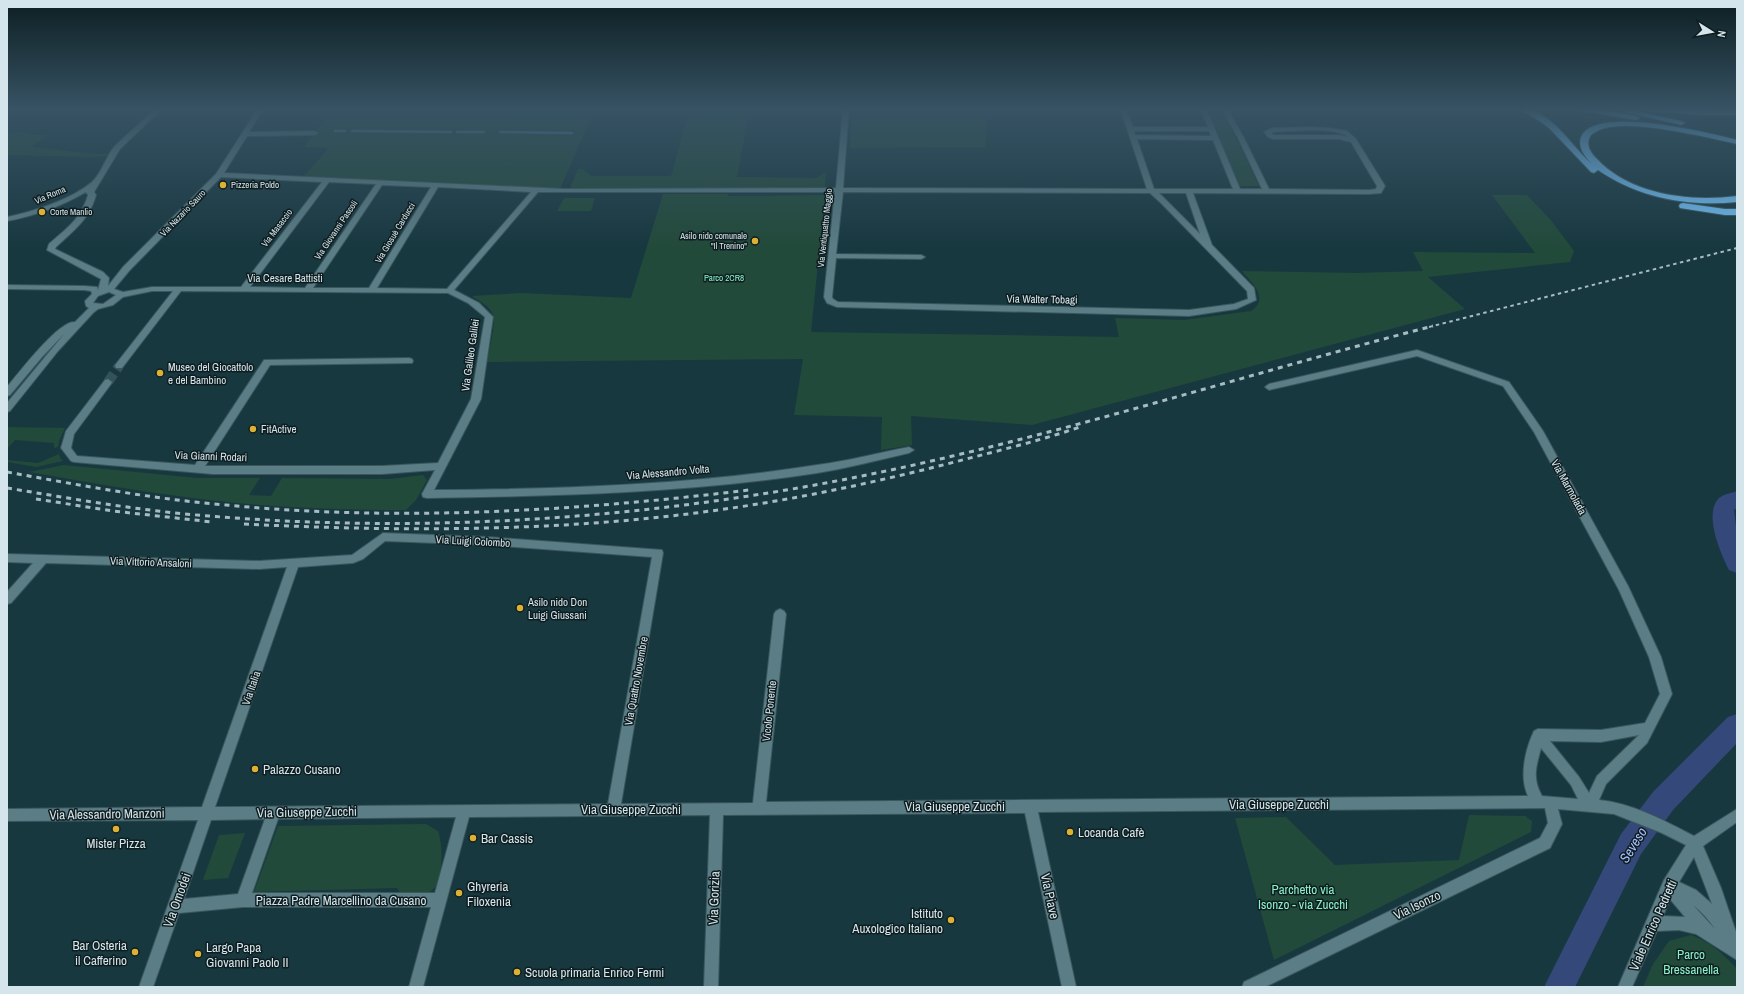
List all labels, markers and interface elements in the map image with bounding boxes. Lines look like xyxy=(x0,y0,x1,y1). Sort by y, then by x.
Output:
north arrow xyxy=(1692,12,1732,52)
text: N xyxy=(1714,29,1729,38)
place label: Pizzeria Poldo xyxy=(231,179,279,191)
marker: Pizzeria Poldo xyxy=(218,180,228,190)
street label: Via Roma xyxy=(33,183,67,207)
street label: Via Nazario Sauro xyxy=(158,187,208,239)
street label: Via Ventiquattro Maggio xyxy=(815,188,835,268)
street label: Via Giovanni Pascoli xyxy=(312,198,360,262)
street label: Via Giosuè Carducci xyxy=(372,201,418,265)
place label: Corte Manlio xyxy=(50,206,92,218)
marker: Corte Manlio xyxy=(37,207,47,217)
street label: Via Masaccio xyxy=(259,207,295,249)
place label: Asilo nido comunale "Il Trenino" xyxy=(679,230,747,252)
marker: Asilo nido comunale "Il Trenino" xyxy=(750,236,760,246)
street label: Via Cesare Battisti xyxy=(247,271,323,285)
park label: Parco 2CR8 xyxy=(704,272,744,284)
street label: Via Walter Tobagi xyxy=(1006,291,1078,307)
street label: Via Galileo Galilei xyxy=(458,318,482,392)
place label: Museo del Giocattolo e del Bambino xyxy=(168,360,253,387)
marker: Museo del Giocattolo e del Bambino xyxy=(155,368,165,378)
place label: FitActive xyxy=(261,422,297,436)
marker: FitActive xyxy=(248,424,258,434)
street label: Via Gianni Rodari xyxy=(174,448,248,464)
street label: Via Marmolada xyxy=(1548,457,1590,517)
street label: Via Alessandro Volta xyxy=(626,461,710,483)
street label: Via Luigi Colombo xyxy=(435,532,511,550)
street label: Via Vittorio Ansaloni xyxy=(110,554,192,570)
place label: Asilo nido Don Luigi Giussani xyxy=(527,595,587,622)
marker: Asilo nido Don Luigi Giussani xyxy=(515,603,525,613)
street label: Via Quattro Novembre xyxy=(621,635,651,727)
street label: Via Italia xyxy=(239,669,263,707)
street label: Vicolo Ponente xyxy=(759,680,779,742)
place label: Palazzo Cusano xyxy=(263,761,341,778)
marker: Palazzo Cusano xyxy=(250,764,260,774)
street label: Via Giuseppe Zucchi xyxy=(1229,796,1329,813)
street label: Via Giuseppe Zucchi xyxy=(905,798,1005,815)
street label: Via Giuseppe Zucchi xyxy=(581,801,681,818)
street label: Via Giuseppe Zucchi xyxy=(257,803,357,821)
street label: Via Alessandro Manzoni xyxy=(49,804,165,824)
marker: Mister Pizza xyxy=(111,824,121,834)
place label: Locanda Cafè xyxy=(1078,824,1144,841)
water label: Seveso xyxy=(1615,824,1651,866)
marker: Locanda Cafè xyxy=(1065,827,1075,837)
place label: Bar Cassis xyxy=(481,830,533,847)
marker: Bar Cassis xyxy=(468,833,478,843)
place label: Mister Pizza xyxy=(86,835,146,852)
street label: Via Omodei xyxy=(159,870,195,930)
street label: Via Gorizia xyxy=(705,871,723,925)
street label: Via Piave xyxy=(1037,872,1063,920)
street label: Viale Enrico Pedretti xyxy=(1625,877,1681,973)
place label: Ghyreria Filoxenia xyxy=(467,878,511,910)
park label: Parchetto via Isonzo - via Zucchi xyxy=(1258,881,1348,913)
street label: Via Isonzo xyxy=(1391,886,1443,924)
marker: Ghyreria Filoxenia xyxy=(454,888,464,898)
street label: Piazza Padre Marcellino da Cusano xyxy=(256,892,426,909)
place label: Istituto Auxologico Italiano xyxy=(851,905,943,937)
marker: Istituto Auxologico Italiano xyxy=(946,915,956,925)
place label: Bar Osteria il Cafferino xyxy=(72,937,127,969)
place label: Largo Papa Giovanni Paolo II xyxy=(206,939,288,971)
park label: Parco Bressanella xyxy=(1663,946,1719,978)
marker: Bar Osteria il Cafferino xyxy=(130,947,140,957)
marker: Largo Papa Giovanni Paolo II xyxy=(193,949,203,959)
place label: Scuola primaria Enrico Fermi xyxy=(525,964,664,981)
marker: Scuola primaria Enrico Fermi xyxy=(512,967,522,977)

